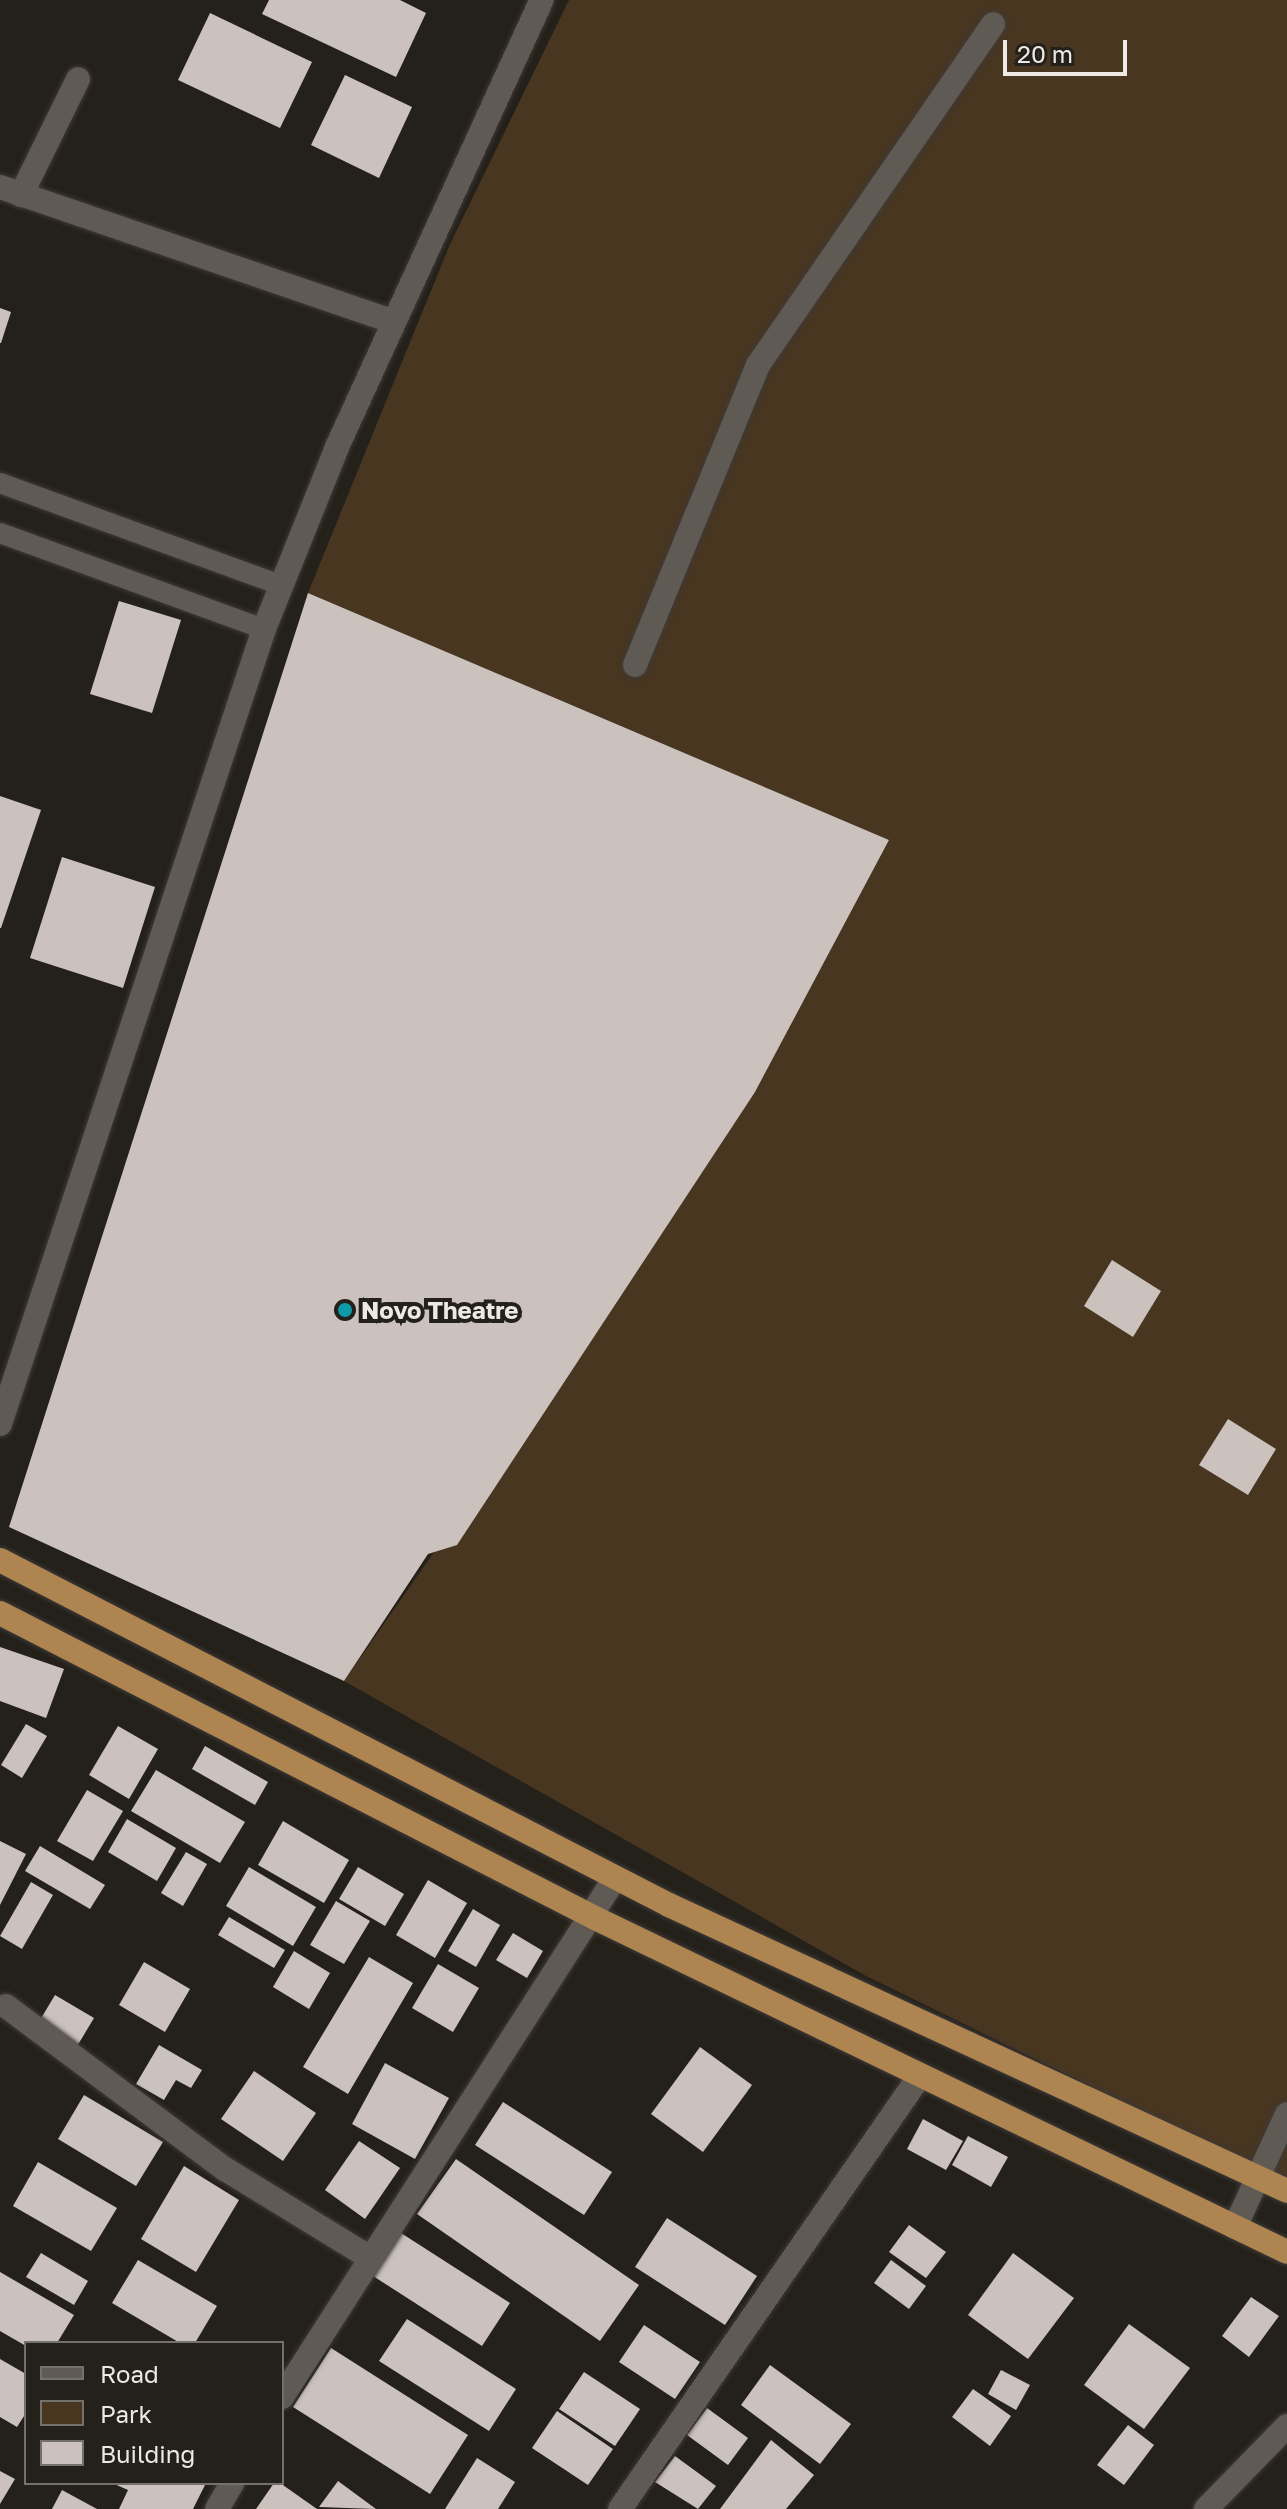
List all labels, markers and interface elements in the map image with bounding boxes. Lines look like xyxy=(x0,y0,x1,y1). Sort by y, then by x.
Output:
scale bar xyxy=(1007,24,1131,74)
text: 20 m xyxy=(1017,39,1073,68)
place label: Novo Theatre xyxy=(361,1296,518,1324)
marker: Novo Theatre xyxy=(336,1301,354,1319)
legend xyxy=(24,2341,284,2485)
text: Road xyxy=(100,2359,159,2388)
text: Park xyxy=(100,2399,152,2428)
text: Building xyxy=(100,2439,195,2468)

